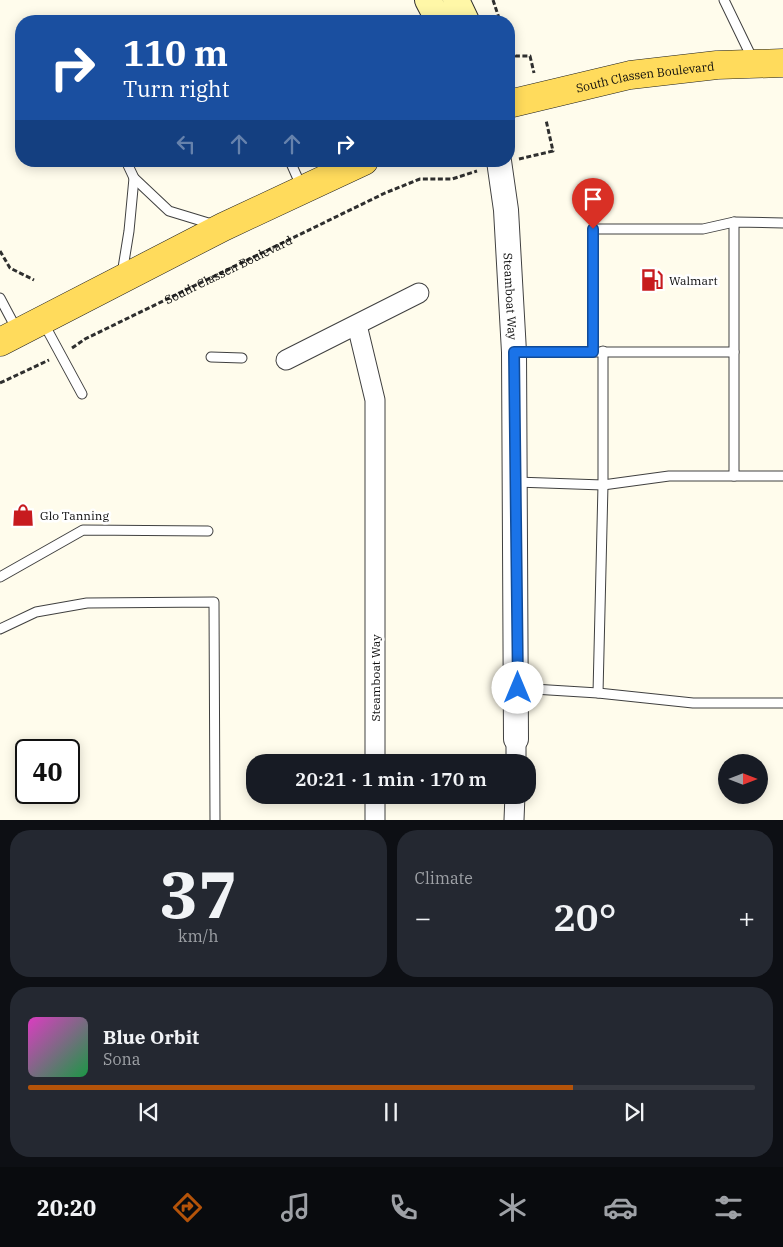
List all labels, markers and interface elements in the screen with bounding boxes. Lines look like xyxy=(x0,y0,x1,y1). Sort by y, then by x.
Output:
text: 110 m xyxy=(123,30,228,76)
icon: right xyxy=(40,35,105,100)
street label: South Classen Boulevard xyxy=(574,58,715,95)
text: Turn right xyxy=(123,74,230,103)
icon: left xyxy=(172,130,200,158)
icon: ahead xyxy=(225,130,253,158)
icon: ahead xyxy=(278,130,306,158)
icon: right xyxy=(331,130,359,158)
pin xyxy=(572,178,614,229)
icon: arrive xyxy=(579,185,607,213)
street label: South Classen Boulevard xyxy=(162,232,294,307)
street label: Steamboat Way xyxy=(501,252,521,341)
fuel station icon: Walmart xyxy=(639,267,665,293)
place label: Walmart xyxy=(669,273,718,288)
shop icon: Glo Tanning xyxy=(10,502,36,528)
place label: Glo Tanning xyxy=(40,508,109,523)
street label: Steamboat Way xyxy=(368,634,383,722)
position arrow xyxy=(491,661,543,713)
speed limit sign: 40 xyxy=(15,739,80,804)
north arrow xyxy=(718,754,768,804)
map controls xyxy=(718,754,768,804)
text: 20:21 · 1 min · 170 m xyxy=(295,767,487,791)
text: 37 xyxy=(159,851,237,936)
text: Climate xyxy=(415,868,473,888)
text: 20° xyxy=(553,892,616,941)
text: − xyxy=(415,899,431,936)
text: + xyxy=(738,899,755,936)
text: km/h xyxy=(178,926,218,946)
text: Blue Orbit xyxy=(103,1025,199,1049)
text: Sona xyxy=(103,1049,140,1069)
icon: previous xyxy=(135,1098,163,1126)
icon: pause xyxy=(377,1098,405,1126)
icon: next xyxy=(620,1098,648,1126)
icon: directions xyxy=(170,1190,205,1225)
icon: music xyxy=(278,1190,313,1225)
icon: phone xyxy=(386,1190,421,1225)
icon: climate xyxy=(495,1190,530,1225)
icon: car xyxy=(603,1190,638,1225)
icon: filters xyxy=(711,1190,746,1225)
text: 20:20 xyxy=(37,1193,96,1222)

